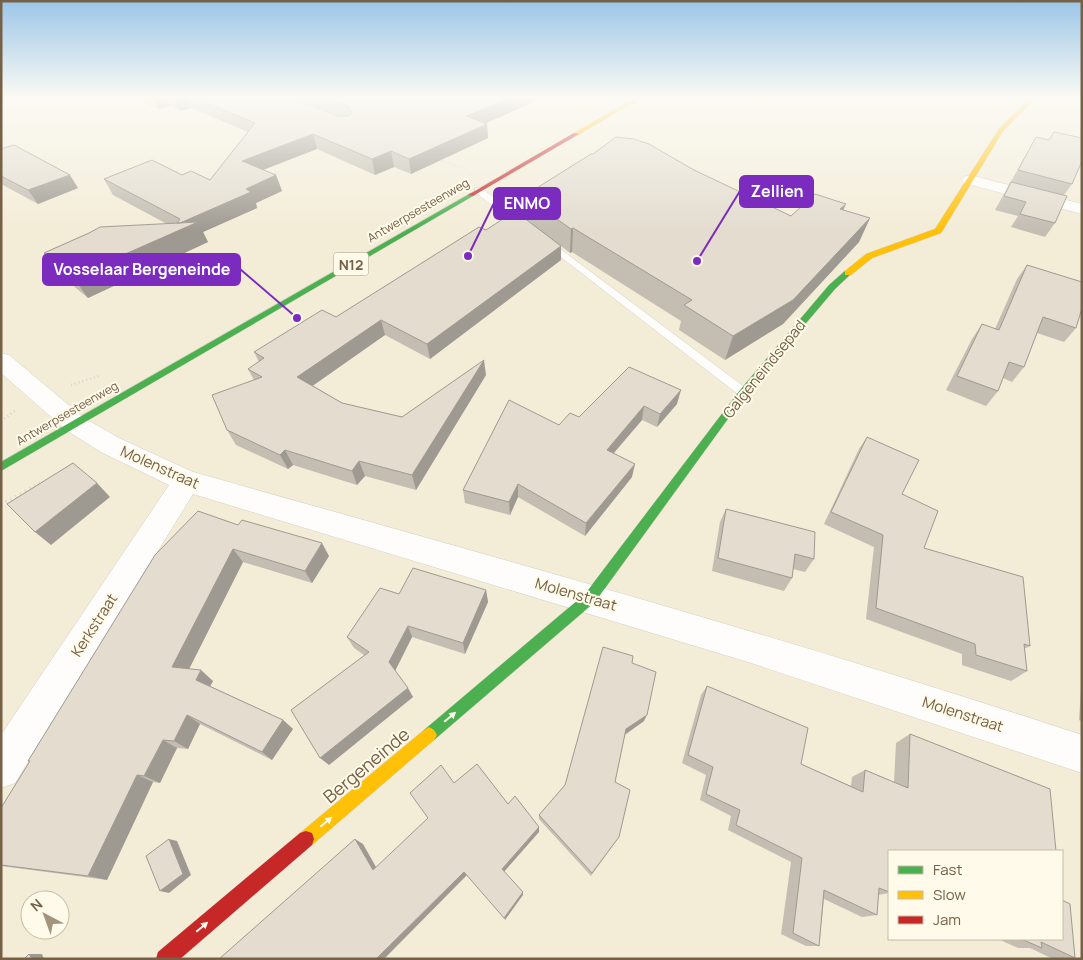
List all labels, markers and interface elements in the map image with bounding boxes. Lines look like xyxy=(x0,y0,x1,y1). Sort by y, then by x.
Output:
street label: Antwerpsesteenweg xyxy=(364,174,472,246)
callout: Zellien xyxy=(740,176,813,207)
text: Zellien xyxy=(750,180,804,202)
callout: ENMO xyxy=(494,188,560,219)
text: ENMO xyxy=(504,192,550,214)
road number: N12 xyxy=(334,252,368,276)
callout: Vosselaar Bergeneinde xyxy=(43,254,240,285)
text: Vosselaar Bergeneinde xyxy=(54,258,231,280)
street label: Galgeneindsepad xyxy=(718,315,810,423)
street label: Antwerpsesteenweg xyxy=(13,377,121,449)
street label: Molenstraat xyxy=(117,440,203,494)
street label: Molenstraat xyxy=(533,572,619,616)
street label: Kerkstraat xyxy=(66,589,122,661)
street label: Molenstraat xyxy=(920,691,1006,737)
one-way arrow xyxy=(443,711,455,723)
street label: Bergeneinde xyxy=(318,722,414,808)
one-way arrow xyxy=(319,816,331,828)
legend xyxy=(888,850,1063,940)
text: Fast xyxy=(933,859,962,880)
text: Slow xyxy=(933,884,966,905)
north arrow xyxy=(20,890,70,940)
text: N xyxy=(26,894,46,915)
text: Jam xyxy=(933,909,961,930)
one-way arrow xyxy=(195,922,208,933)

